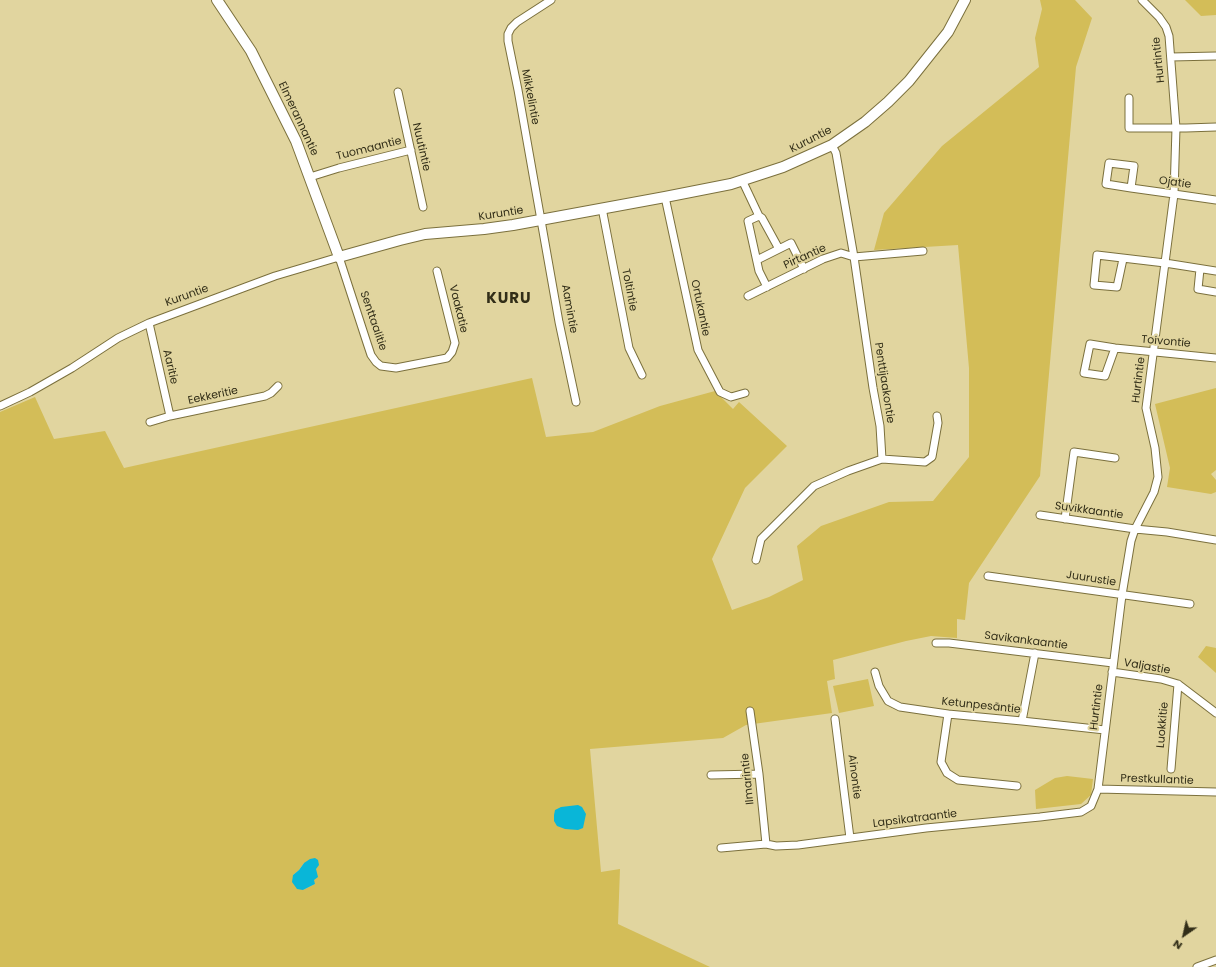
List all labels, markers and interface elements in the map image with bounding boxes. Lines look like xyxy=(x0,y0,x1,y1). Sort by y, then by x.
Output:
street label: Hurtintie xyxy=(1150,36,1168,84)
street label: Mikkelintie xyxy=(518,68,542,126)
street label: Elmerannantie xyxy=(275,80,321,158)
street label: Nuutintie xyxy=(409,122,433,172)
street label: Kuruntie xyxy=(788,124,834,156)
street label: Tuomaantie xyxy=(335,135,403,163)
street label: Ojatie xyxy=(1158,174,1192,192)
street label: Kuruntie xyxy=(478,204,524,224)
street label: Pirtantie xyxy=(782,242,828,272)
street label: Toltintie xyxy=(618,268,640,312)
street label: Ortukantie xyxy=(688,279,712,337)
street label: Kuruntie xyxy=(163,282,211,310)
street label: Vaakatie xyxy=(446,284,470,334)
street label: Aamintie xyxy=(558,284,580,334)
street label: Senttaalitie xyxy=(357,289,389,353)
district label: KURU xyxy=(486,290,532,308)
street label: Toivontie xyxy=(1141,333,1191,351)
street label: Penttijaakontie xyxy=(871,342,897,424)
street label: Aaritie xyxy=(160,348,180,386)
street label: Hurtintie xyxy=(1130,356,1148,404)
street label: Eekkeritie xyxy=(187,384,239,408)
street label: Suvikkaantie xyxy=(1054,500,1124,522)
street label: Juurustie xyxy=(1065,569,1117,589)
street label: Savikankaantie xyxy=(983,629,1069,653)
street label: Valjastie xyxy=(1123,656,1171,678)
street label: Hurtintie xyxy=(1088,683,1106,731)
street label: Ketunpesäntie xyxy=(941,695,1021,717)
street label: Luokkitie xyxy=(1154,701,1172,749)
street label: Ilmarintie xyxy=(739,753,757,805)
street label: Ainontie xyxy=(845,754,863,800)
street label: Prestkullantie xyxy=(1120,772,1194,788)
street label: Lapsikatraantie xyxy=(872,807,958,831)
north arrow xyxy=(1164,915,1204,955)
text: N xyxy=(1169,936,1185,954)

